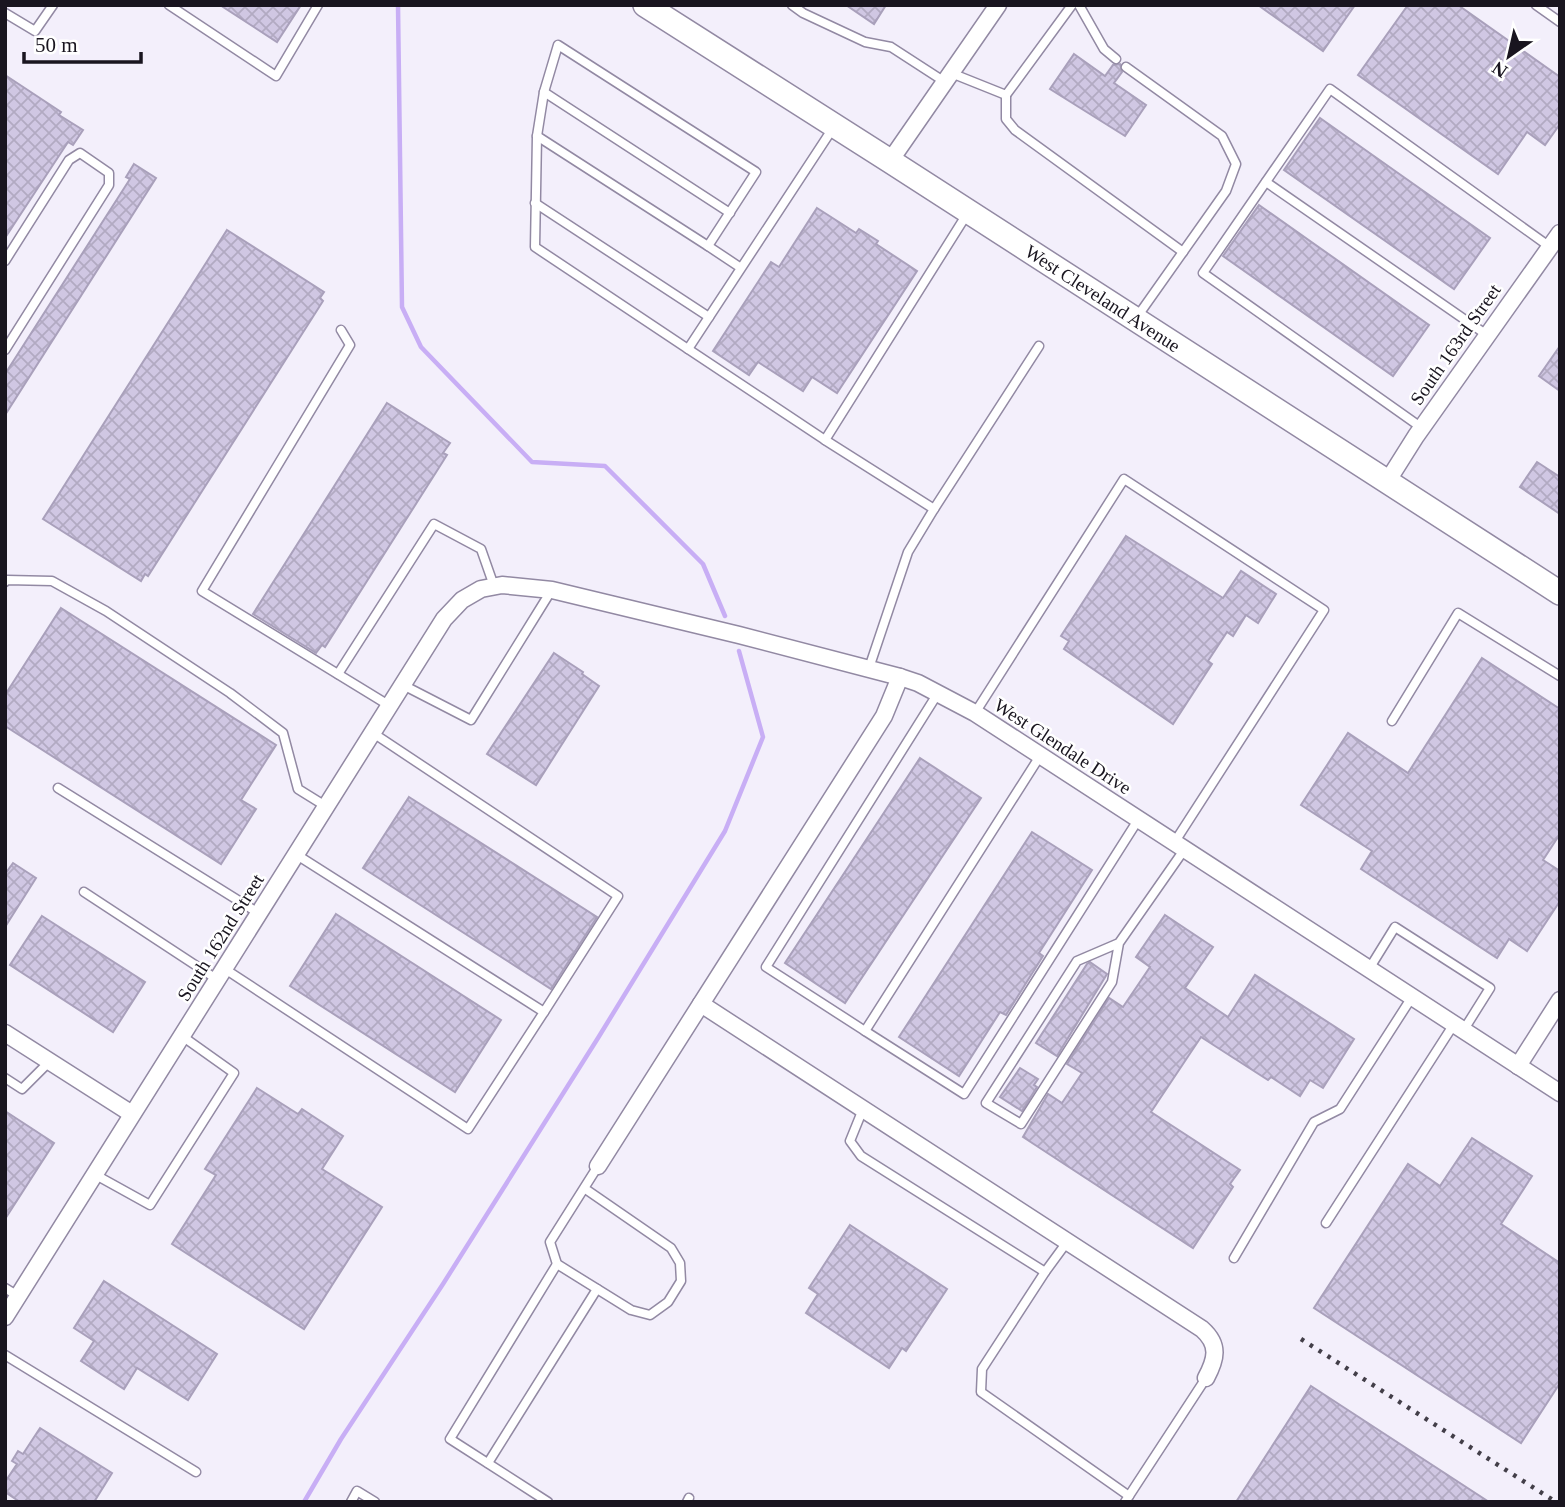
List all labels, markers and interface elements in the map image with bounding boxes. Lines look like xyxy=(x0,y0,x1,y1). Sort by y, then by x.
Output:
scale bar xyxy=(24,21,142,65)
north arrow xyxy=(1474,21,1544,91)
text: 50 m xyxy=(35,33,78,57)
text: N xyxy=(1488,57,1511,82)
street label: West Cleveland Avenue xyxy=(1021,240,1184,356)
street label: South 163rd Street xyxy=(1406,279,1505,409)
street label: West Glendale Drive xyxy=(990,694,1135,798)
street label: South 162nd Street xyxy=(173,869,268,1005)

